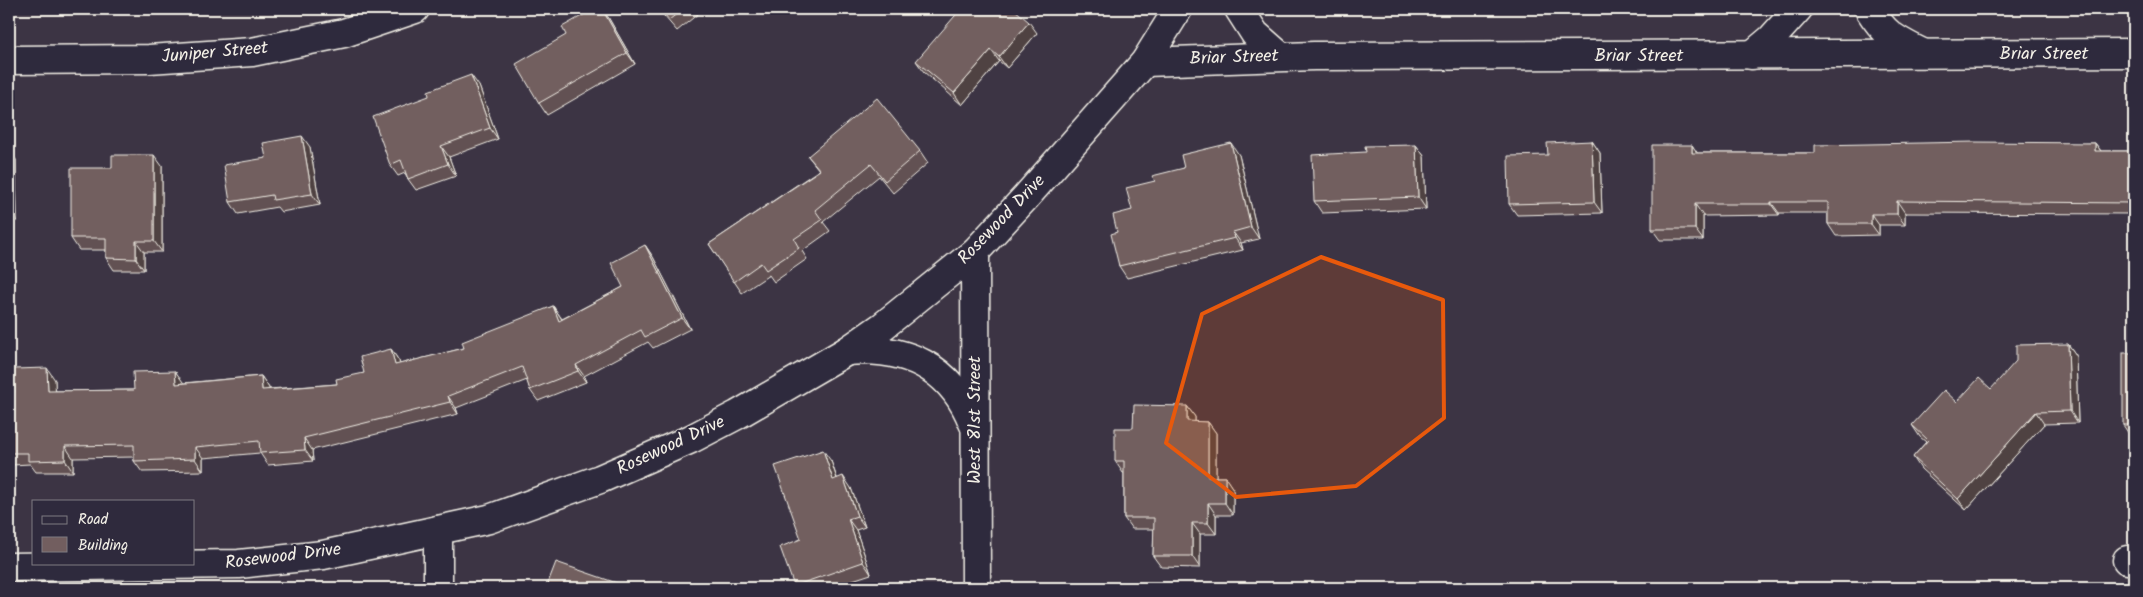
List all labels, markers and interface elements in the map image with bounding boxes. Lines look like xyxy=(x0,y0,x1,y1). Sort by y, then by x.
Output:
street label: Juniper Street xyxy=(161,34,270,72)
street label: Briar Street xyxy=(2000,40,2090,69)
street label: Briar Street xyxy=(1189,42,1280,74)
street label: Briar Street xyxy=(1595,42,1685,71)
street label: Rosewood Drive xyxy=(951,168,1053,272)
street label: West 81st Street xyxy=(961,355,990,484)
street label: Rosewood Drive xyxy=(612,408,730,484)
legend xyxy=(32,500,195,564)
text: Road xyxy=(78,508,109,532)
text: Building xyxy=(78,534,128,558)
street label: Rosewood Drive xyxy=(223,536,343,578)

